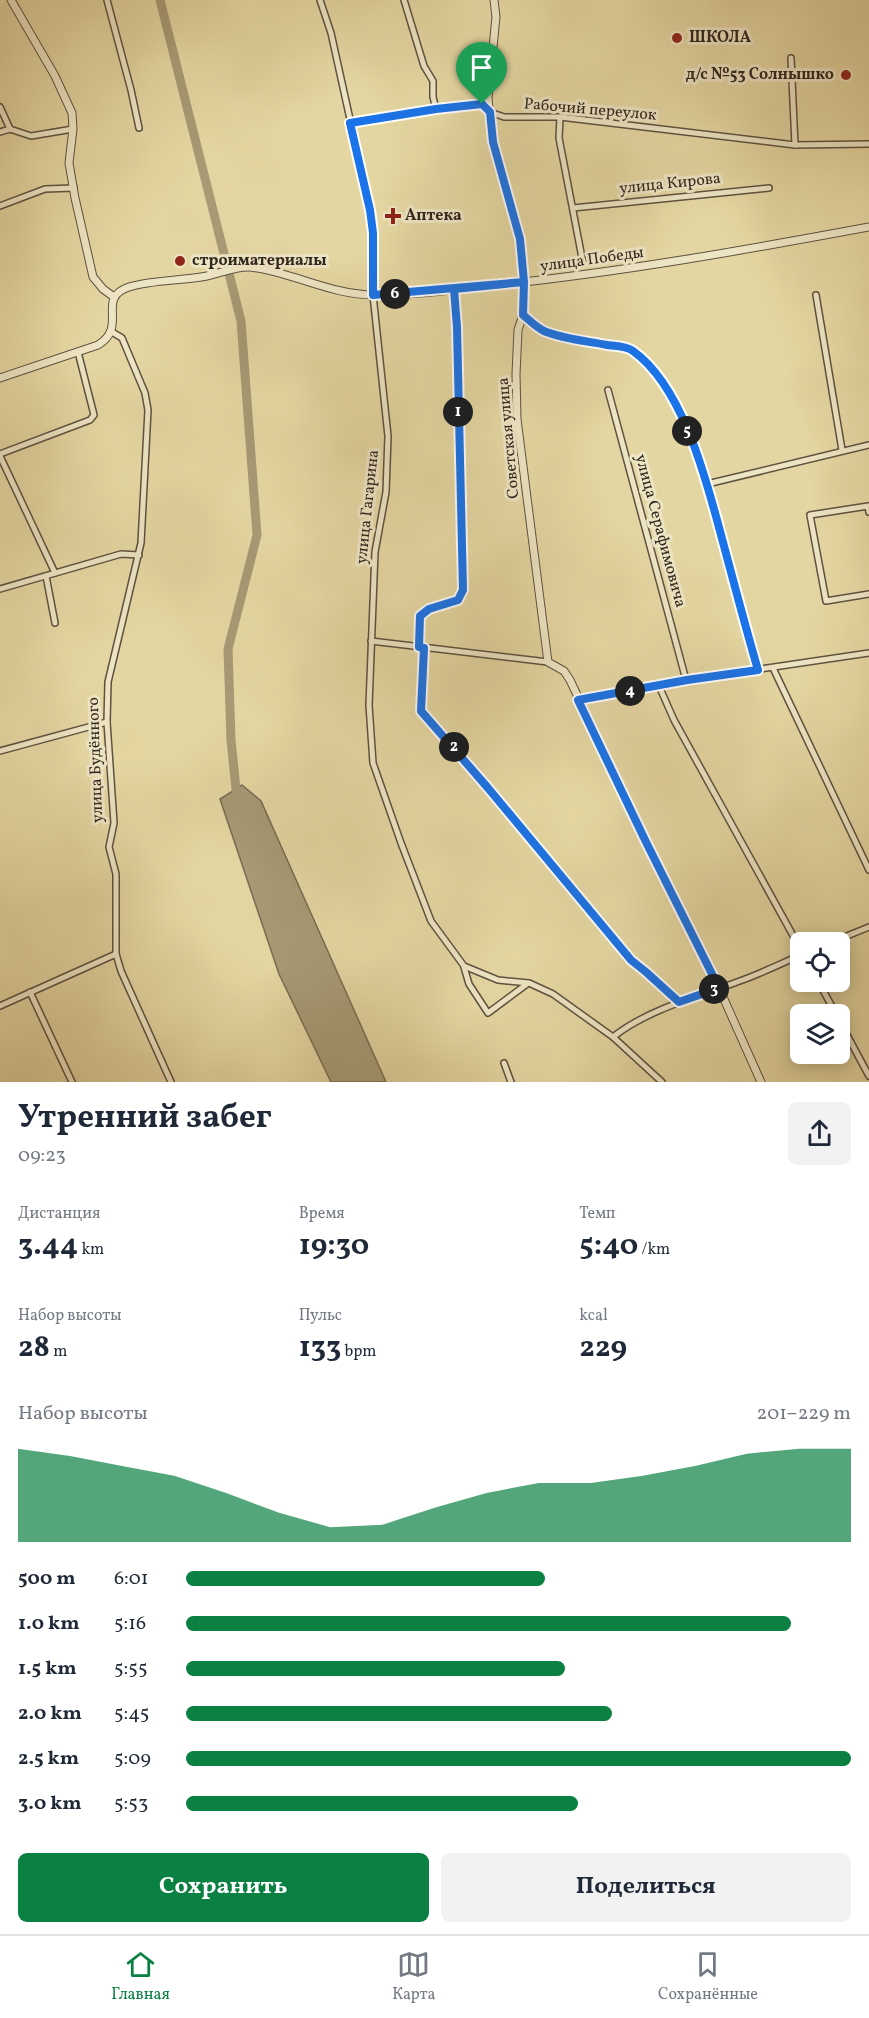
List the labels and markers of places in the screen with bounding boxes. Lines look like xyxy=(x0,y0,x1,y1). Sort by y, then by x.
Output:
place label: ШКОЛА xyxy=(689,27,752,49)
marker: ШКОЛА xyxy=(670,31,684,45)
pin xyxy=(456,42,507,104)
place label: д/с №53 Солнышко xyxy=(686,64,834,86)
marker: д/с №53 Солнышко xyxy=(839,68,853,82)
place label: Аптека xyxy=(405,205,462,227)
marker: Аптека xyxy=(386,209,400,223)
place label: строиматериалы xyxy=(192,250,327,272)
marker: строиматериалы xyxy=(173,254,187,268)
pin: 6 xyxy=(380,279,410,309)
pin: 1 xyxy=(443,397,473,427)
pin: 5 xyxy=(672,416,702,446)
pin: 4 xyxy=(615,676,645,706)
pin: 2 xyxy=(439,732,469,762)
pin: 3 xyxy=(699,974,729,1004)

